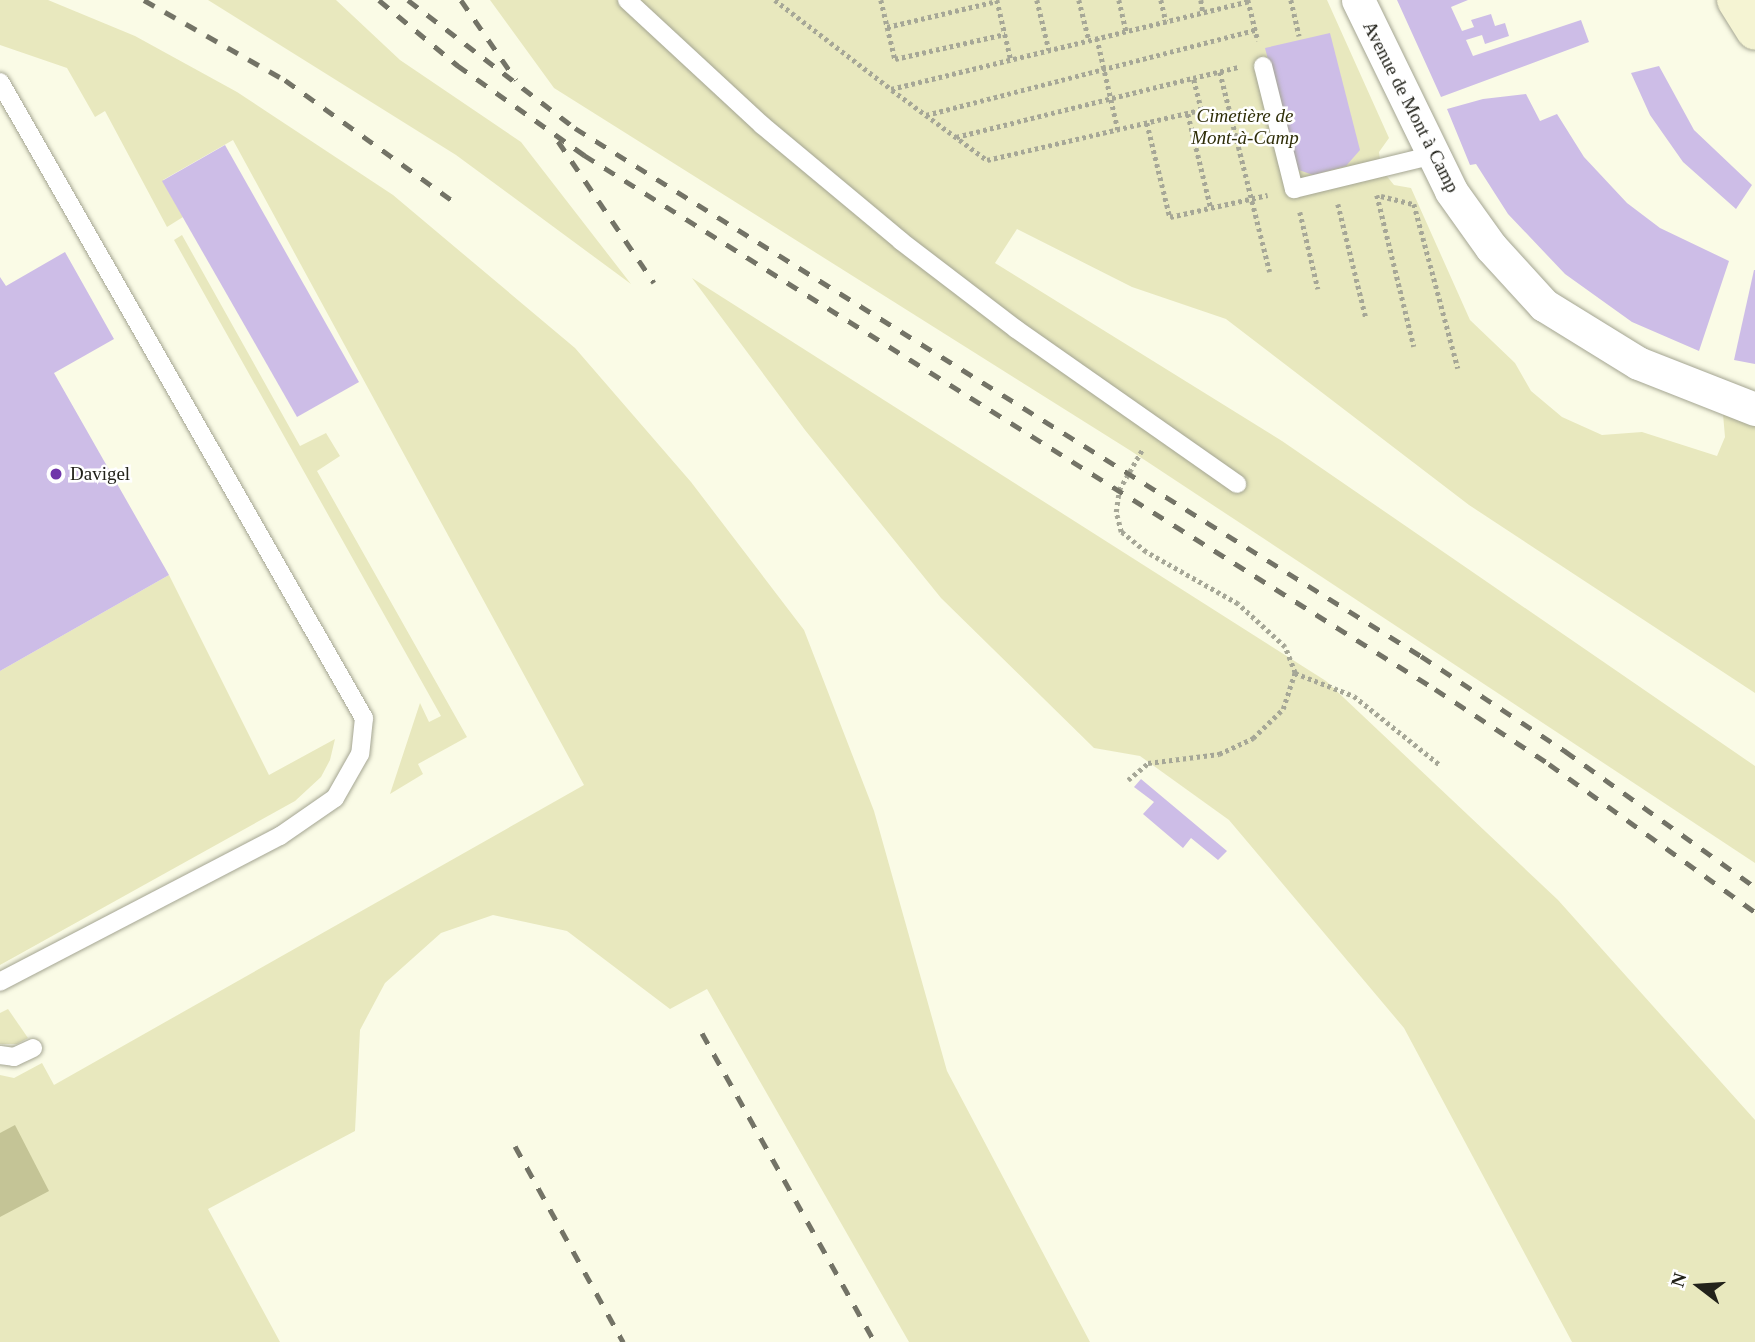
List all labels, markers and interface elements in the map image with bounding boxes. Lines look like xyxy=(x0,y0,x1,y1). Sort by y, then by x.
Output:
street label: Avenue de Mont à Camp xyxy=(1358,17,1464,197)
park label: Cimetière de Mont-à-Camp xyxy=(1191,105,1299,149)
place label: Davigel xyxy=(70,463,130,485)
marker: Davigel xyxy=(48,466,64,482)
north arrow xyxy=(1664,1251,1734,1321)
text: N xyxy=(1666,1270,1690,1289)

